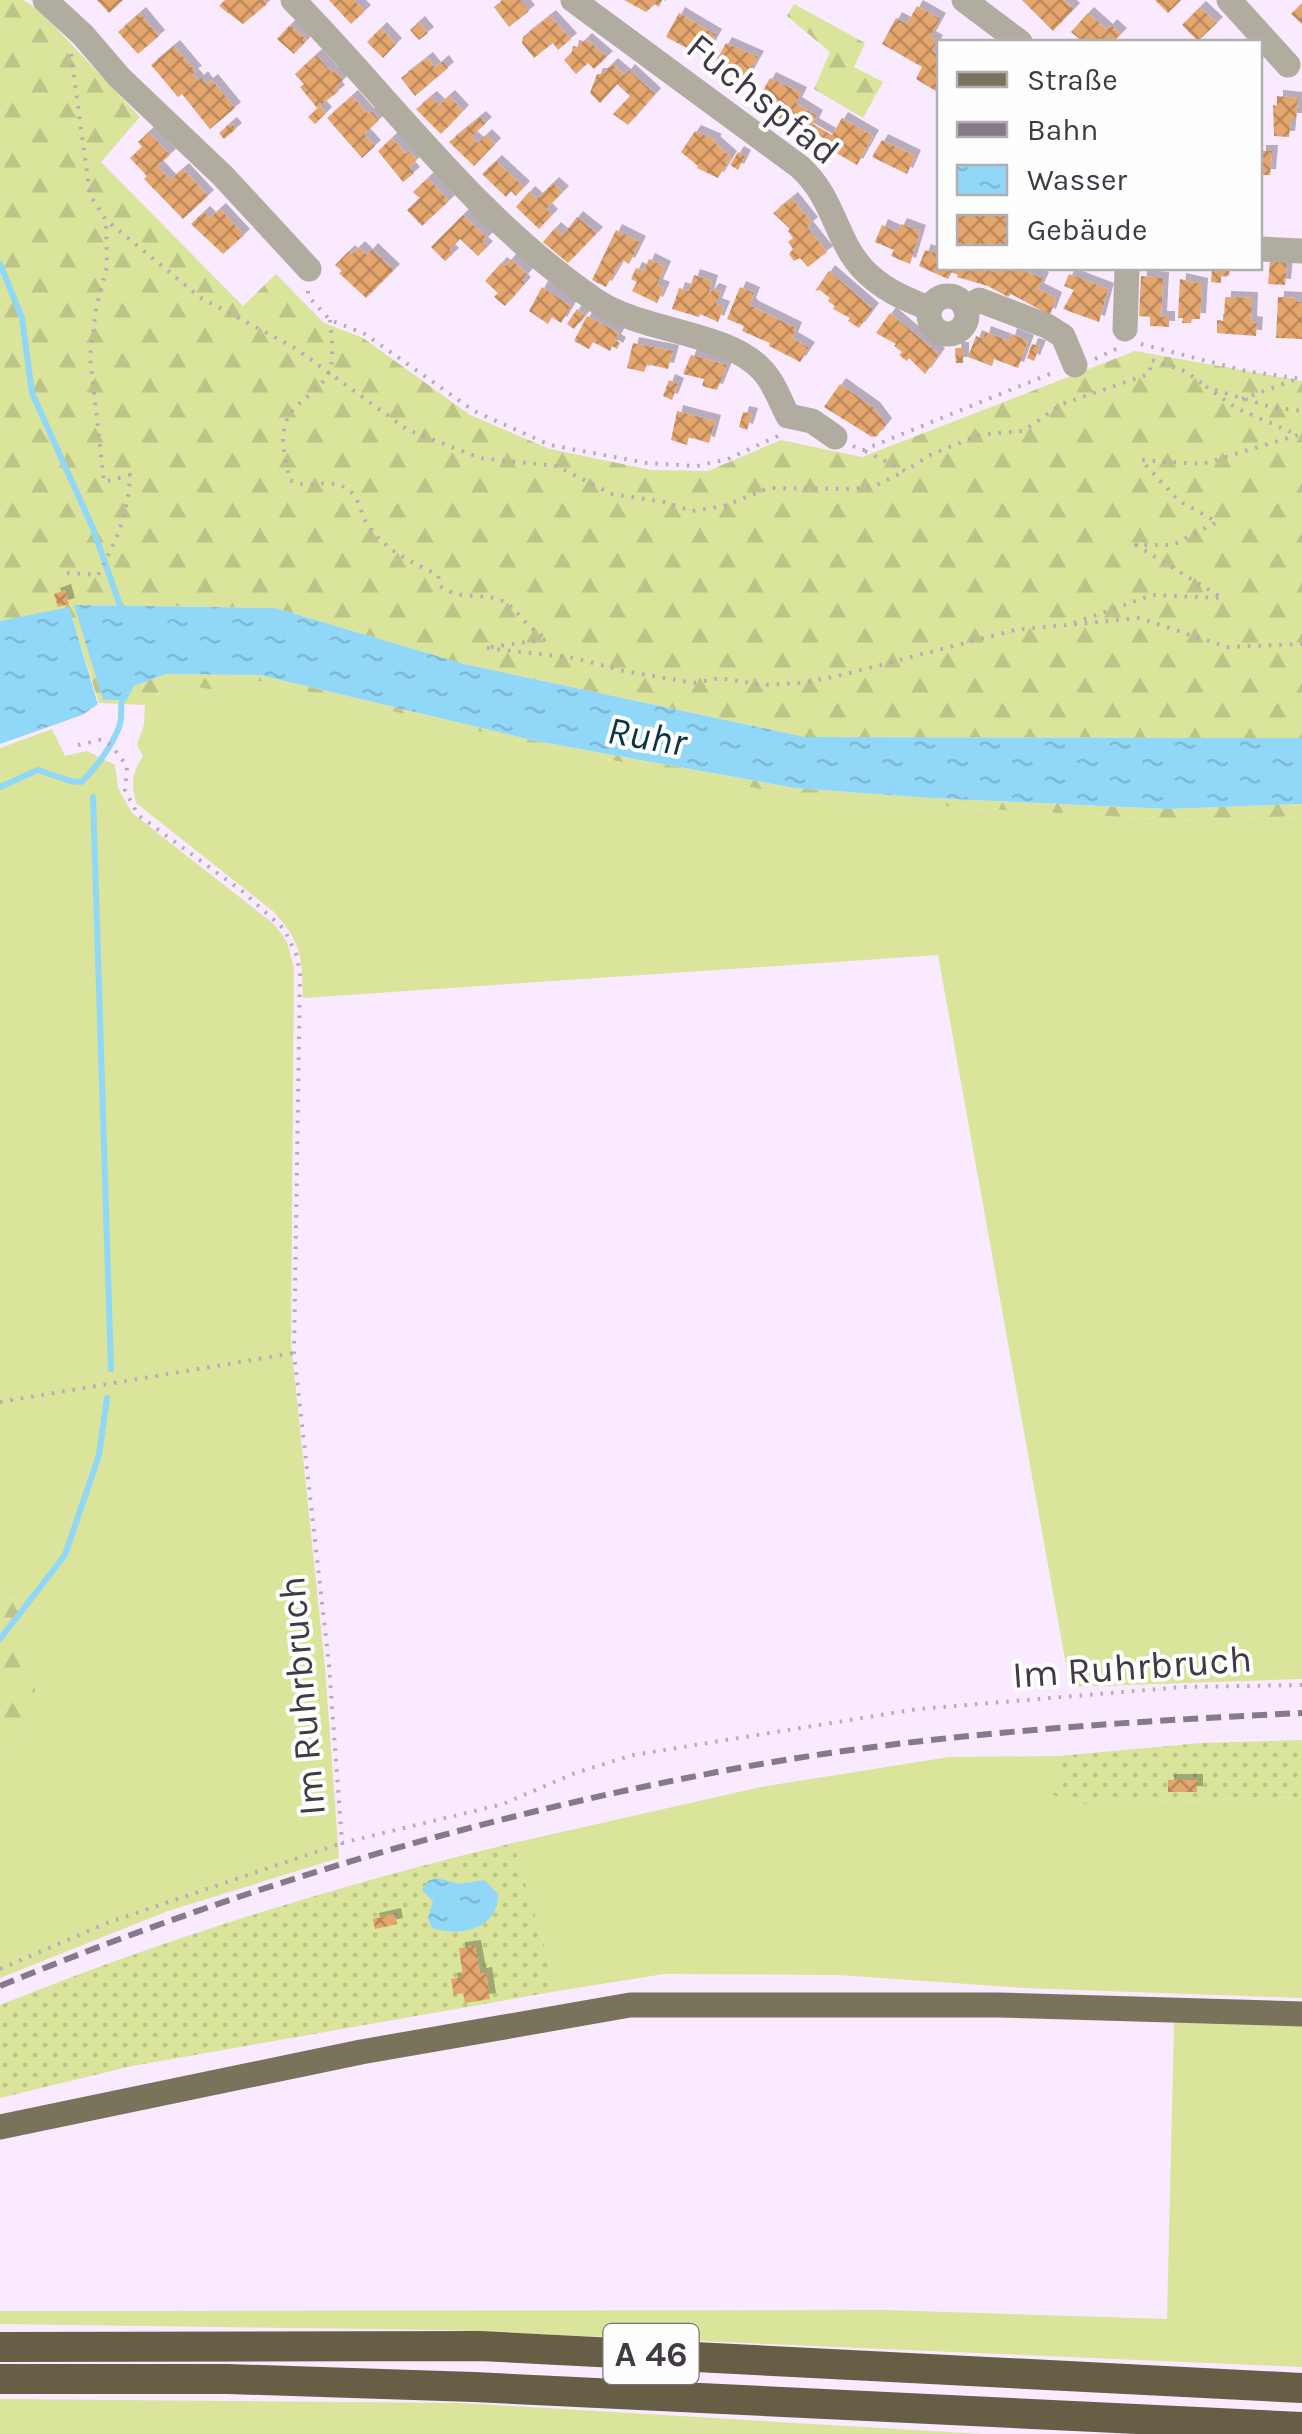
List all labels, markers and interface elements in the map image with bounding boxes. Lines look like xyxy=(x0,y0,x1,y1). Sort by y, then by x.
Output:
street label: Fuchspfad xyxy=(678,24,848,174)
legend xyxy=(937,40,1262,270)
text: Straße xyxy=(1027,62,1118,98)
text: Bahn xyxy=(1027,112,1098,148)
text: Wasser xyxy=(1027,162,1127,198)
text: Gebäude xyxy=(1027,212,1147,248)
water label: Ruhr xyxy=(604,706,691,766)
street label: Im Ruhrbruch xyxy=(269,1575,335,1817)
street label: Im Ruhrbruch xyxy=(1011,1636,1253,1698)
road number: A 46 xyxy=(604,2324,698,2384)

